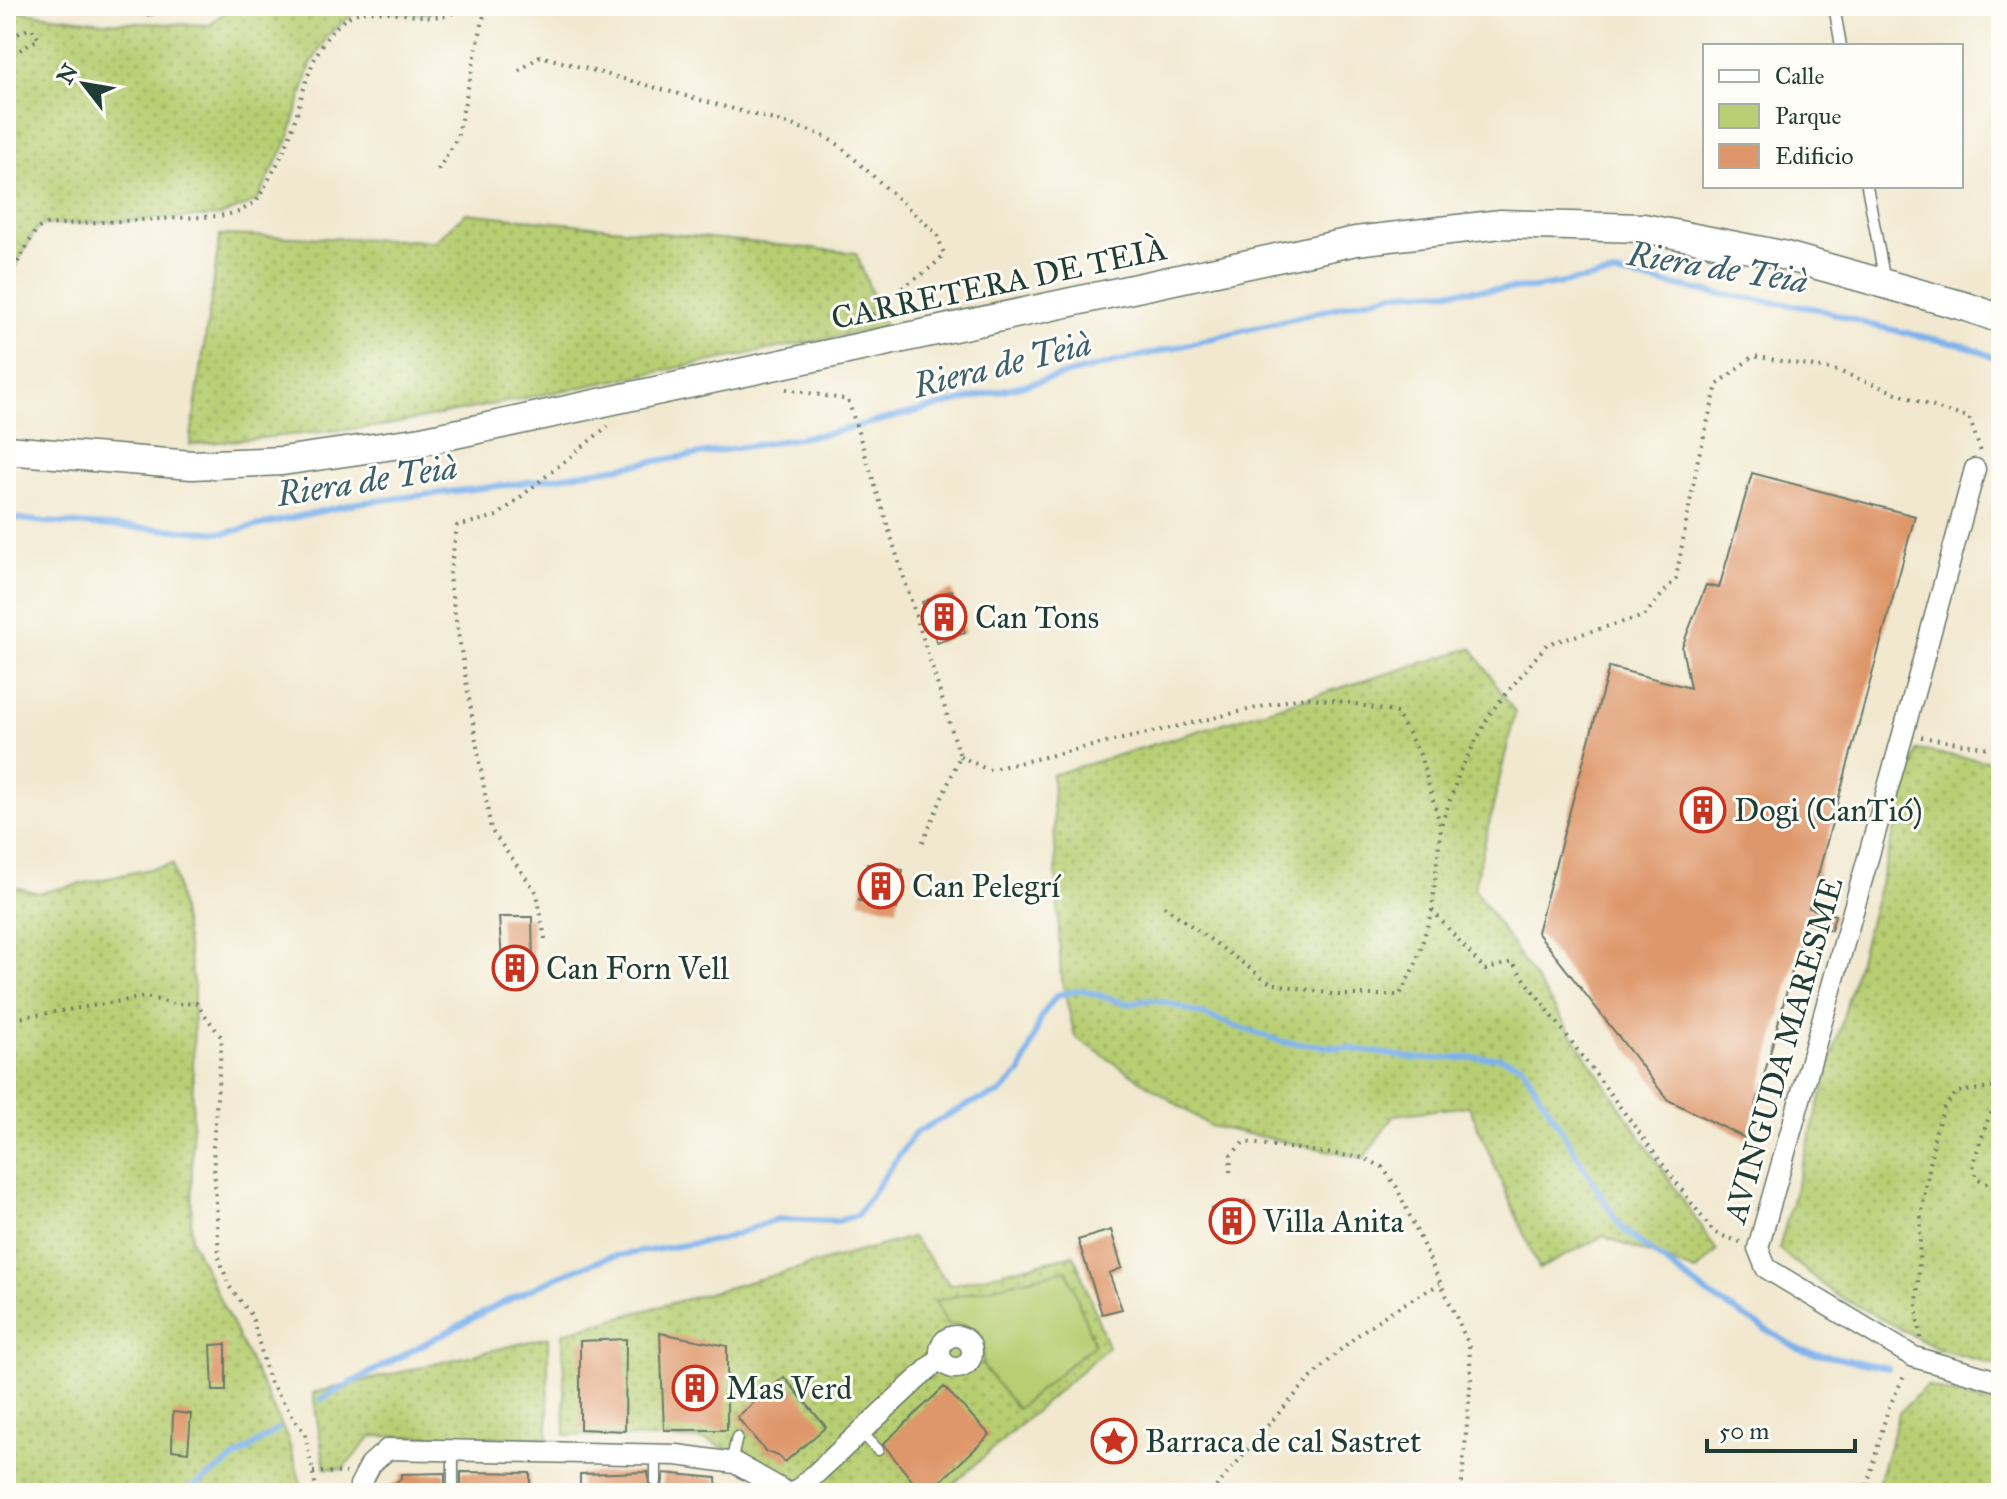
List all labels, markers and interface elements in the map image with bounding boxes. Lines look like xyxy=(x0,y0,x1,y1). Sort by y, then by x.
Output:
north arrow xyxy=(44,44,124,124)
legend xyxy=(1703,44,1963,188)
text: N xyxy=(51,59,84,89)
text: Calle xyxy=(1775,61,1824,91)
text: Parque xyxy=(1775,101,1842,131)
text: Edificio xyxy=(1775,141,1854,171)
street label: CARRETERA DE TEIÀ xyxy=(828,229,1171,338)
water label: Riera de Teià xyxy=(1624,233,1811,302)
water label: Riera de Teià xyxy=(908,323,1095,407)
water label: Riera de Teià xyxy=(273,446,460,515)
building icon: Can Tons xyxy=(920,593,968,641)
place label: Can Tons xyxy=(975,598,1099,637)
building icon: Dogi (CanTió) xyxy=(1679,786,1727,834)
place label: Dogi (CanTió) xyxy=(1734,791,1923,830)
building icon: Can Pelegrí xyxy=(857,862,905,910)
place label: Can Pelegrí xyxy=(912,867,1061,906)
street label: AVINGUDA MARESME xyxy=(1715,873,1852,1229)
building icon: Can Forn Vell xyxy=(491,944,539,992)
place label: Can Forn Vell xyxy=(546,949,729,988)
building icon: Villa Anita xyxy=(1208,1197,1256,1245)
place label: Villa Anita xyxy=(1262,1202,1405,1241)
building icon: Mas Verd xyxy=(671,1364,719,1412)
place label: Mas Verd xyxy=(726,1369,852,1408)
scale bar xyxy=(1707,1403,1855,1453)
text: 50 m xyxy=(1719,1416,1769,1446)
place icon: Barraca de cal Sastret xyxy=(1090,1417,1138,1465)
place label: Barraca de cal Sastret xyxy=(1145,1422,1421,1461)

